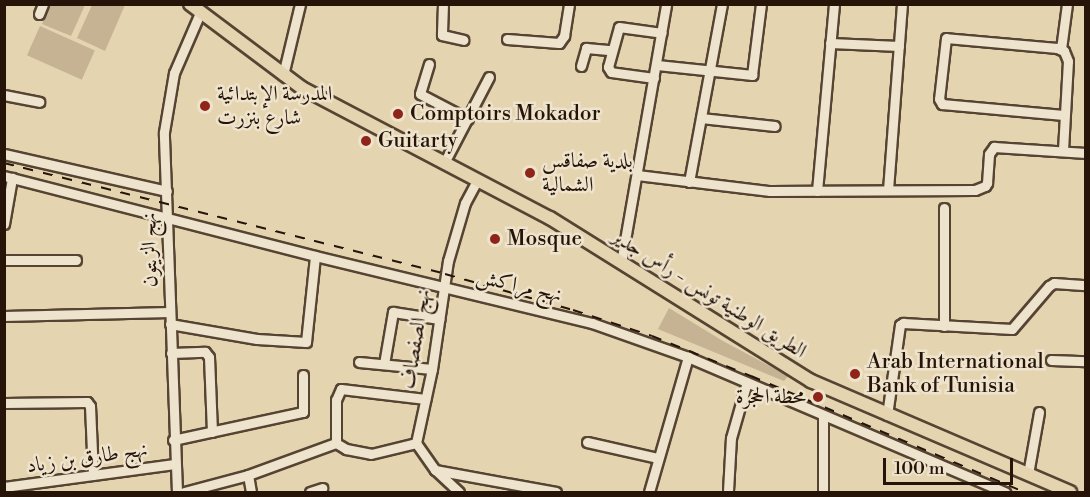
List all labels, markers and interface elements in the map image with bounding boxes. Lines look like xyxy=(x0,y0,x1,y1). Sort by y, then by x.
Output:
place label: المدرسة الإبتدائية شارع بنزرت xyxy=(217,81,332,131)
marker: المدرسة الإبتدائية شارع بنزرت xyxy=(198,99,212,113)
place label: Comptoirs Mokador xyxy=(410,101,601,127)
marker: Comptoirs Mokador xyxy=(391,107,405,121)
place label: Guitarty xyxy=(378,128,458,154)
marker: Guitarty xyxy=(359,134,373,148)
place label: بلدية صفاقس الشمالية xyxy=(542,148,633,198)
marker: بلدية صفاقس الشمالية xyxy=(523,166,537,180)
street label: نهج الزيتون xyxy=(137,212,163,288)
street label: الطريق الوطنية تونس - رأس جدير xyxy=(607,224,811,364)
place label: Mosque xyxy=(507,226,582,252)
marker: Mosque xyxy=(488,232,502,246)
street label: نهج مراكش xyxy=(474,264,564,308)
street label: نهج الصفصاف xyxy=(396,287,436,391)
place label: Arab International Bank of Tunisia xyxy=(867,349,1044,399)
marker: Arab International Bank of Tunisia xyxy=(848,367,862,381)
place label: محطة الحجرة xyxy=(736,384,806,410)
marker: محطة الحجرة xyxy=(811,390,825,404)
street label: نهج طارق بن زياد xyxy=(25,437,149,479)
scale bar xyxy=(886,446,1016,484)
text: 100 m xyxy=(894,457,945,480)

